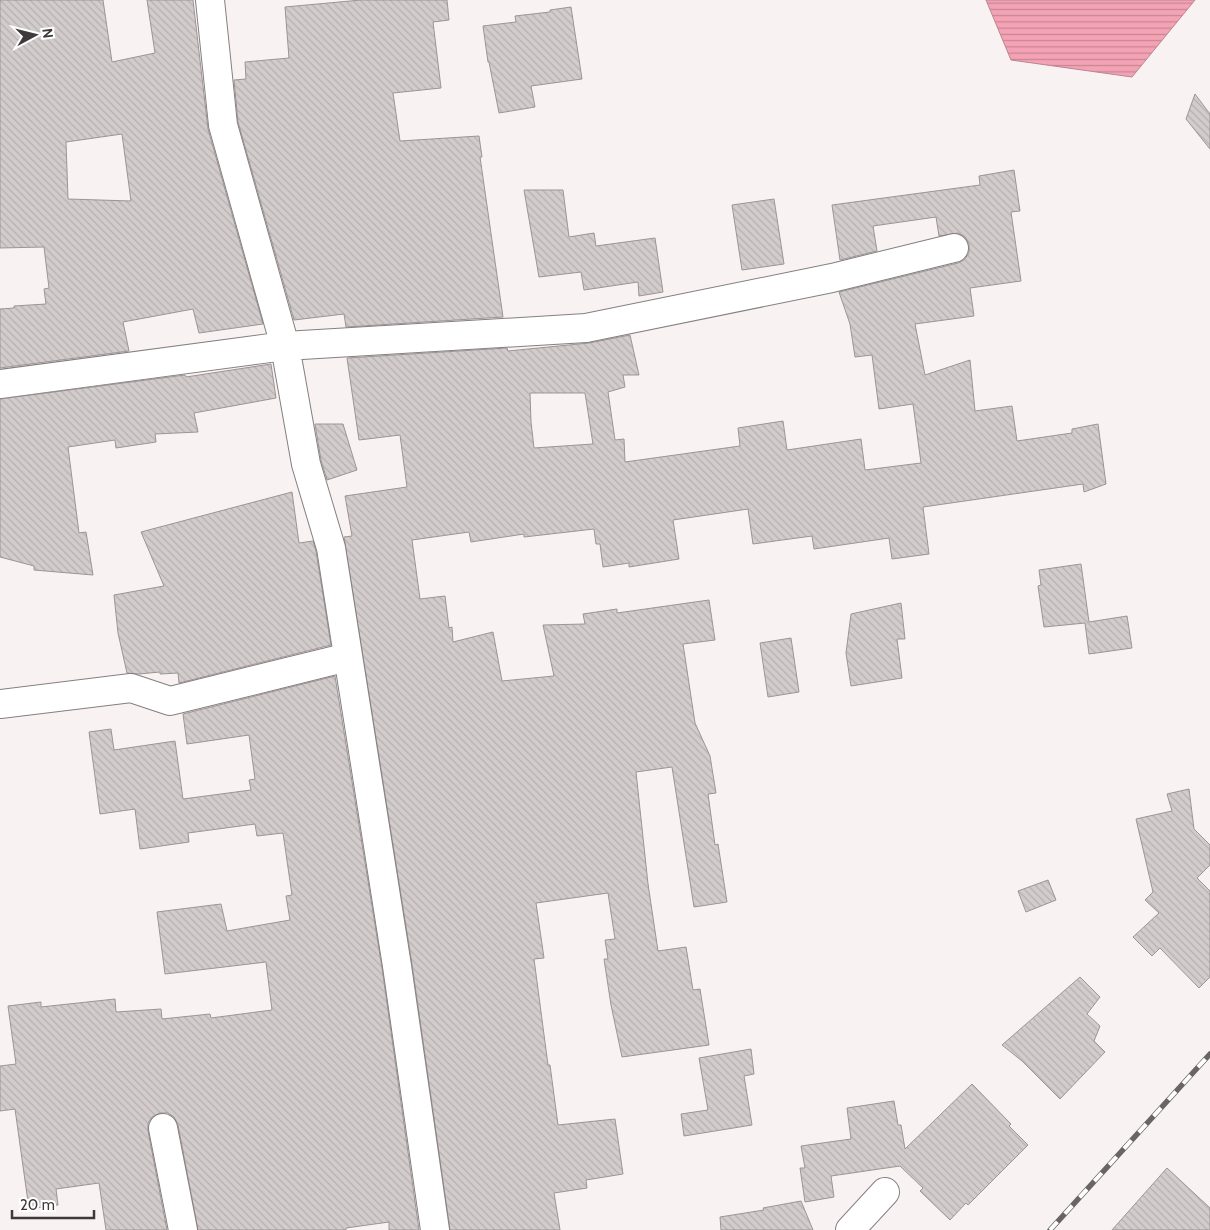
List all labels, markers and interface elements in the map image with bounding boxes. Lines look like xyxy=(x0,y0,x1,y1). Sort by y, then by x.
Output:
north arrow xyxy=(10,10,60,60)
text: N xyxy=(38,27,57,39)
scale bar xyxy=(12,1188,95,1220)
text: 20 m xyxy=(20,1196,55,1214)

